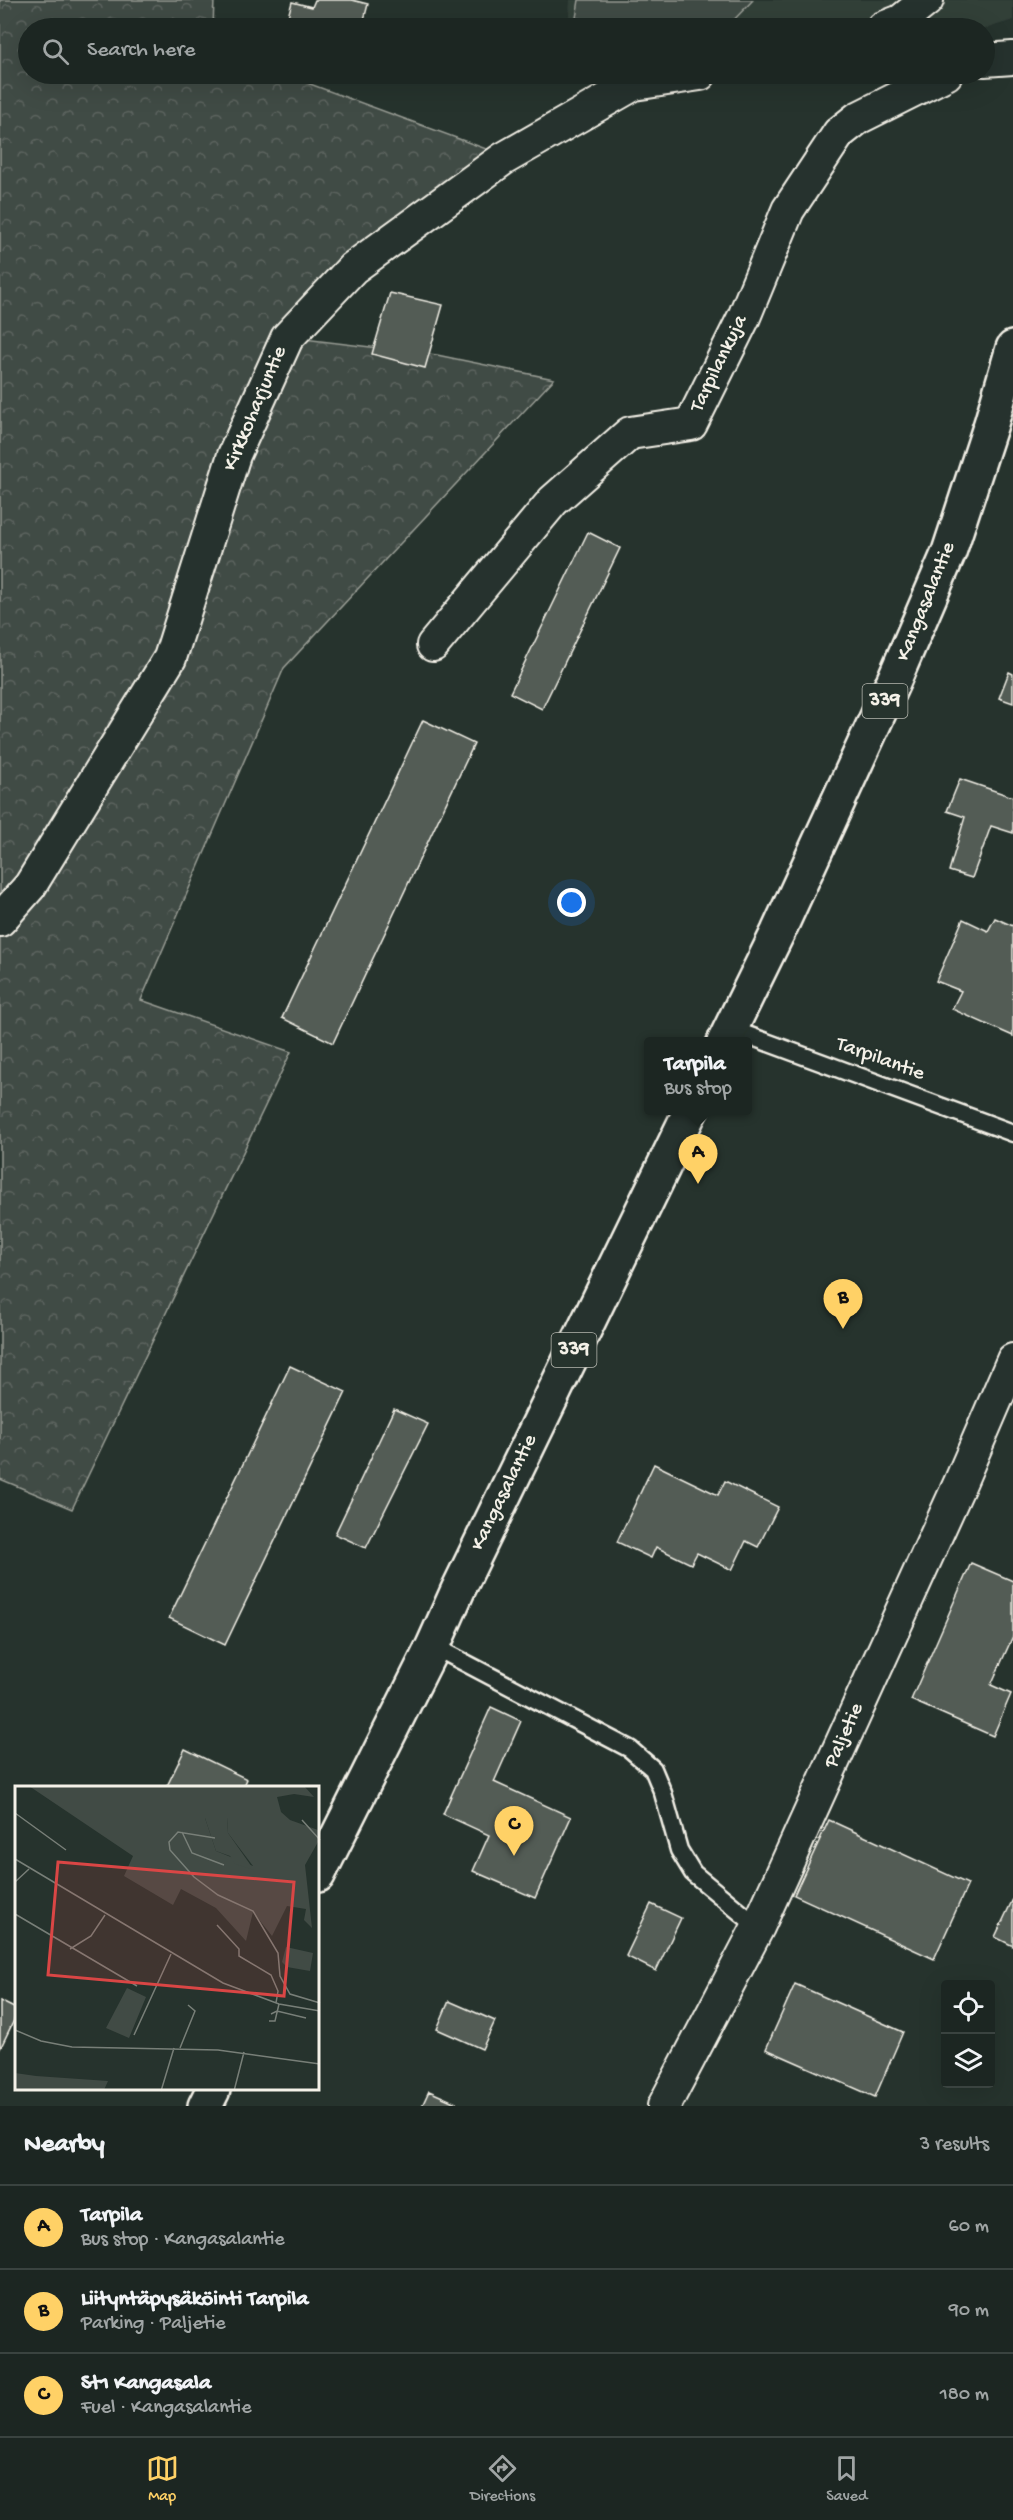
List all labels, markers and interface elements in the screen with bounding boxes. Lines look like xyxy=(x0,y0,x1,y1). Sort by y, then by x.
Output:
search box xyxy=(18,18,995,84)
icon: search xyxy=(39,35,72,68)
text: Search here xyxy=(87,38,195,64)
street label: Tarpilankuja xyxy=(685,310,755,418)
street label: Kirkkoharjuntie xyxy=(218,342,294,475)
street label: Kangasalantie xyxy=(892,538,963,665)
road number: 339 xyxy=(862,684,908,718)
your location xyxy=(557,888,586,917)
street label: Tarpilantie xyxy=(831,1032,929,1088)
popup xyxy=(644,1037,752,1115)
text: Tarpila xyxy=(664,1052,725,1078)
text: Bus stop xyxy=(664,1078,732,1101)
pin: A xyxy=(678,1134,718,1184)
pin: B xyxy=(824,1280,862,1329)
road number: 339 xyxy=(552,1333,596,1367)
street label: Kangasalantie xyxy=(466,1430,544,1555)
street label: Paljetie xyxy=(819,1698,871,1773)
inset map xyxy=(15,1786,320,2091)
pin: C xyxy=(494,1806,534,1856)
map controls xyxy=(941,1980,995,2088)
button: locate xyxy=(941,1980,995,2034)
button: layers xyxy=(941,2034,995,2088)
text: Nearby xyxy=(24,2130,105,2161)
text: 3 results xyxy=(920,2134,989,2157)
text: Tarpila xyxy=(81,2203,142,2229)
text: A xyxy=(38,2216,49,2239)
text: 60 m xyxy=(949,2216,989,2239)
text: Bus stop · Kangasalantie xyxy=(81,2229,285,2252)
text: Liityntäpysäköinti Tarpila xyxy=(81,2287,309,2313)
text: B xyxy=(38,2300,49,2323)
text: 90 m xyxy=(949,2300,989,2323)
text: Parking · Paljetie xyxy=(81,2313,226,2336)
text: St1 Kangasala xyxy=(81,2371,211,2397)
text: C xyxy=(38,2384,49,2407)
text: 180 m xyxy=(940,2384,989,2407)
text: Fuel · Kangasalantie xyxy=(81,2397,252,2420)
tab: Map xyxy=(146,2452,179,2507)
tab: Directions xyxy=(470,2452,535,2507)
tab: Saved xyxy=(826,2452,867,2507)

